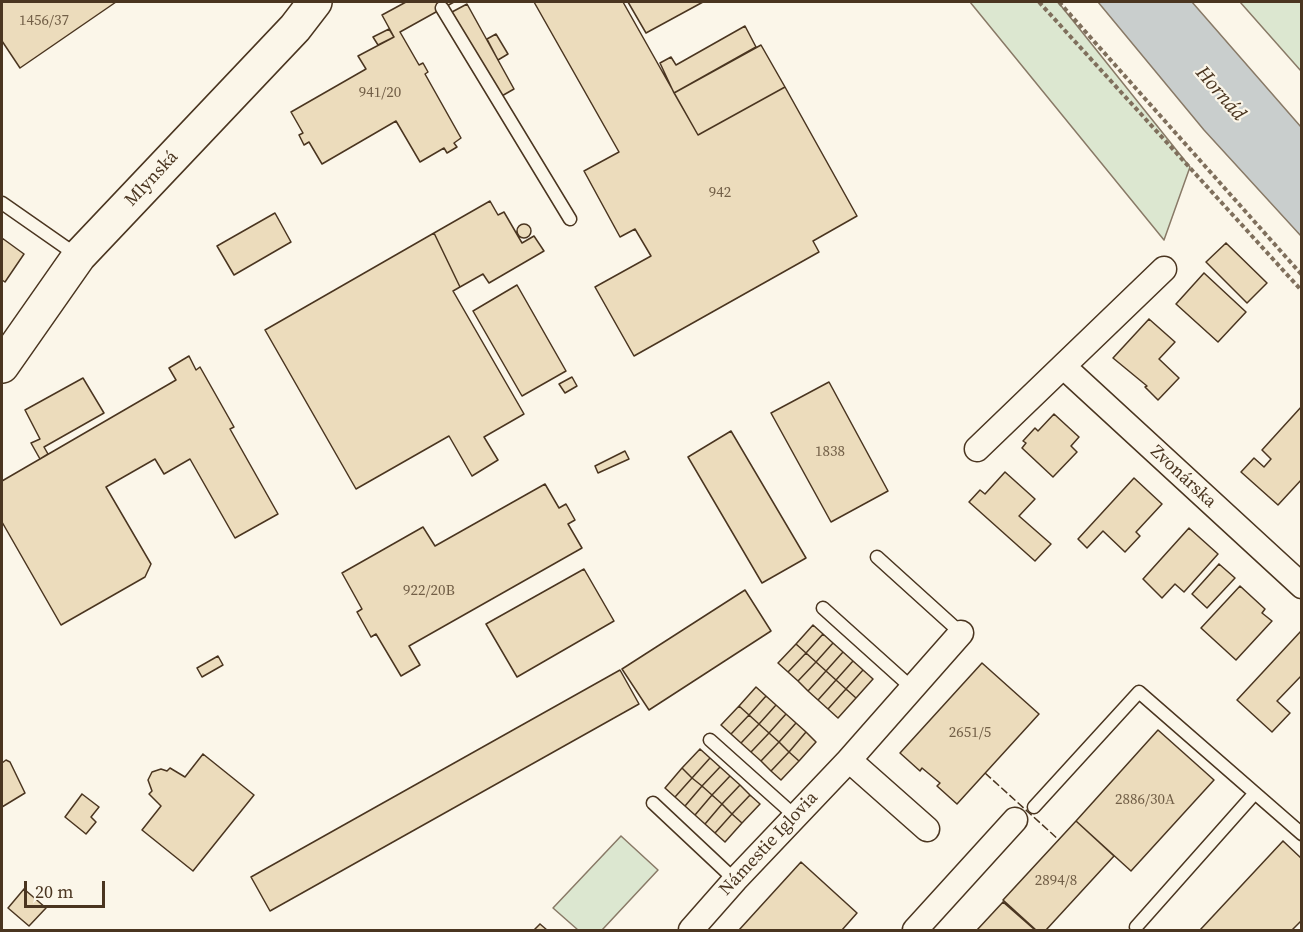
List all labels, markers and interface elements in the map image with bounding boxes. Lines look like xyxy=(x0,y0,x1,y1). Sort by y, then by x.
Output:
house number: 1456/37 xyxy=(19,12,69,30)
water label: Hornád xyxy=(1190,62,1250,126)
house number: 941/20 xyxy=(359,84,401,102)
street label: Mlynská xyxy=(121,147,183,211)
house number: 942 xyxy=(709,184,731,202)
street label: Zvonárska xyxy=(1146,441,1220,513)
house number: 1838 xyxy=(815,443,845,461)
house number: 922/20B xyxy=(403,582,455,600)
house number: 2651/5 xyxy=(949,724,991,742)
street label: Námestie Iglovia xyxy=(715,788,823,900)
house number: 2886/30A xyxy=(1115,791,1175,809)
scale bar xyxy=(27,869,108,907)
house number: 2894/8 xyxy=(1035,872,1077,890)
text: 20 m xyxy=(35,879,73,904)

